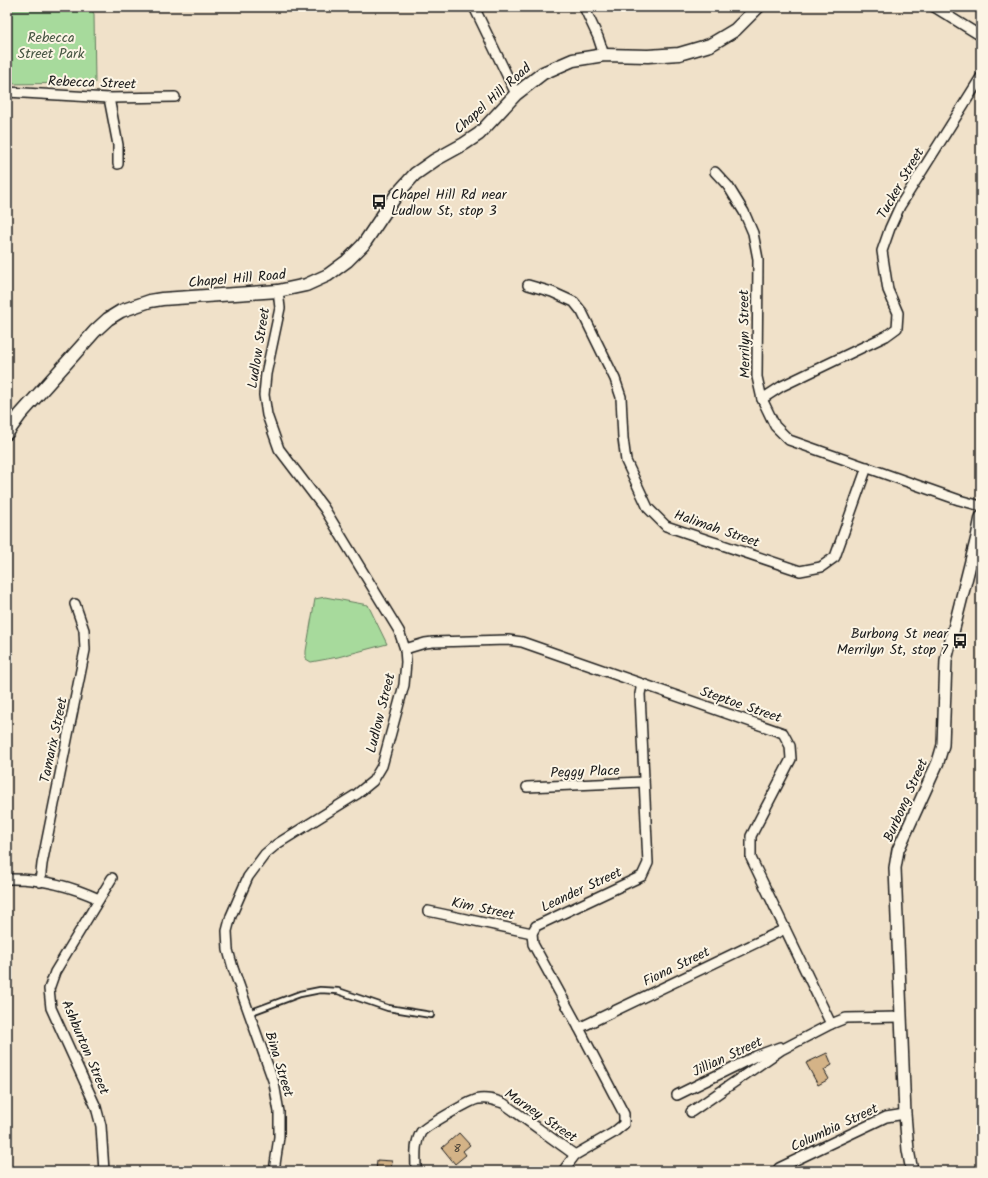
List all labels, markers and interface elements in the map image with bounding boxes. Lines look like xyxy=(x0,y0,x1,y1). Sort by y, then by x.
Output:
park label: Rebecca Street Park xyxy=(18,27,85,65)
street label: Chapel Hill Road xyxy=(449,57,537,140)
street label: Rebecca Street xyxy=(47,70,137,96)
street label: Tucker Street xyxy=(872,143,930,223)
place label: Chapel Hill Rd near Ludlow St, stop 3 xyxy=(391,184,508,222)
bus stop icon: Chapel Hill Rd near Ludlow St, stop 3 xyxy=(370,193,388,211)
street label: Chapel Hill Road xyxy=(187,264,288,294)
street label: Merrilyn Street xyxy=(733,289,757,378)
street label: Ludlow Street xyxy=(242,306,276,390)
street label: Halimah Street xyxy=(671,504,763,554)
place label: Burbong St near Merrilyn St, stop 7 xyxy=(837,623,949,661)
bus stop icon: Burbong St near Merrilyn St, stop 7 xyxy=(951,632,969,650)
street label: Ludlow Street xyxy=(360,670,402,756)
street label: Steptoe Street xyxy=(697,681,785,729)
street label: Tamarix Street xyxy=(34,695,74,785)
street label: Burbong Street xyxy=(878,755,934,846)
street label: Peggy Place xyxy=(550,760,621,784)
street label: Leander Street xyxy=(537,861,626,918)
street label: Kim Street xyxy=(449,892,517,926)
street label: Fiona Street xyxy=(639,941,714,993)
street label: Ashburton Street xyxy=(55,997,115,1099)
street label: Bina Street xyxy=(259,1029,300,1100)
street label: Jillian Street xyxy=(689,1031,767,1083)
street label: Marney Street xyxy=(500,1083,582,1149)
street label: Columbia Street xyxy=(787,1098,882,1158)
house number: 8 xyxy=(453,1139,461,1158)

